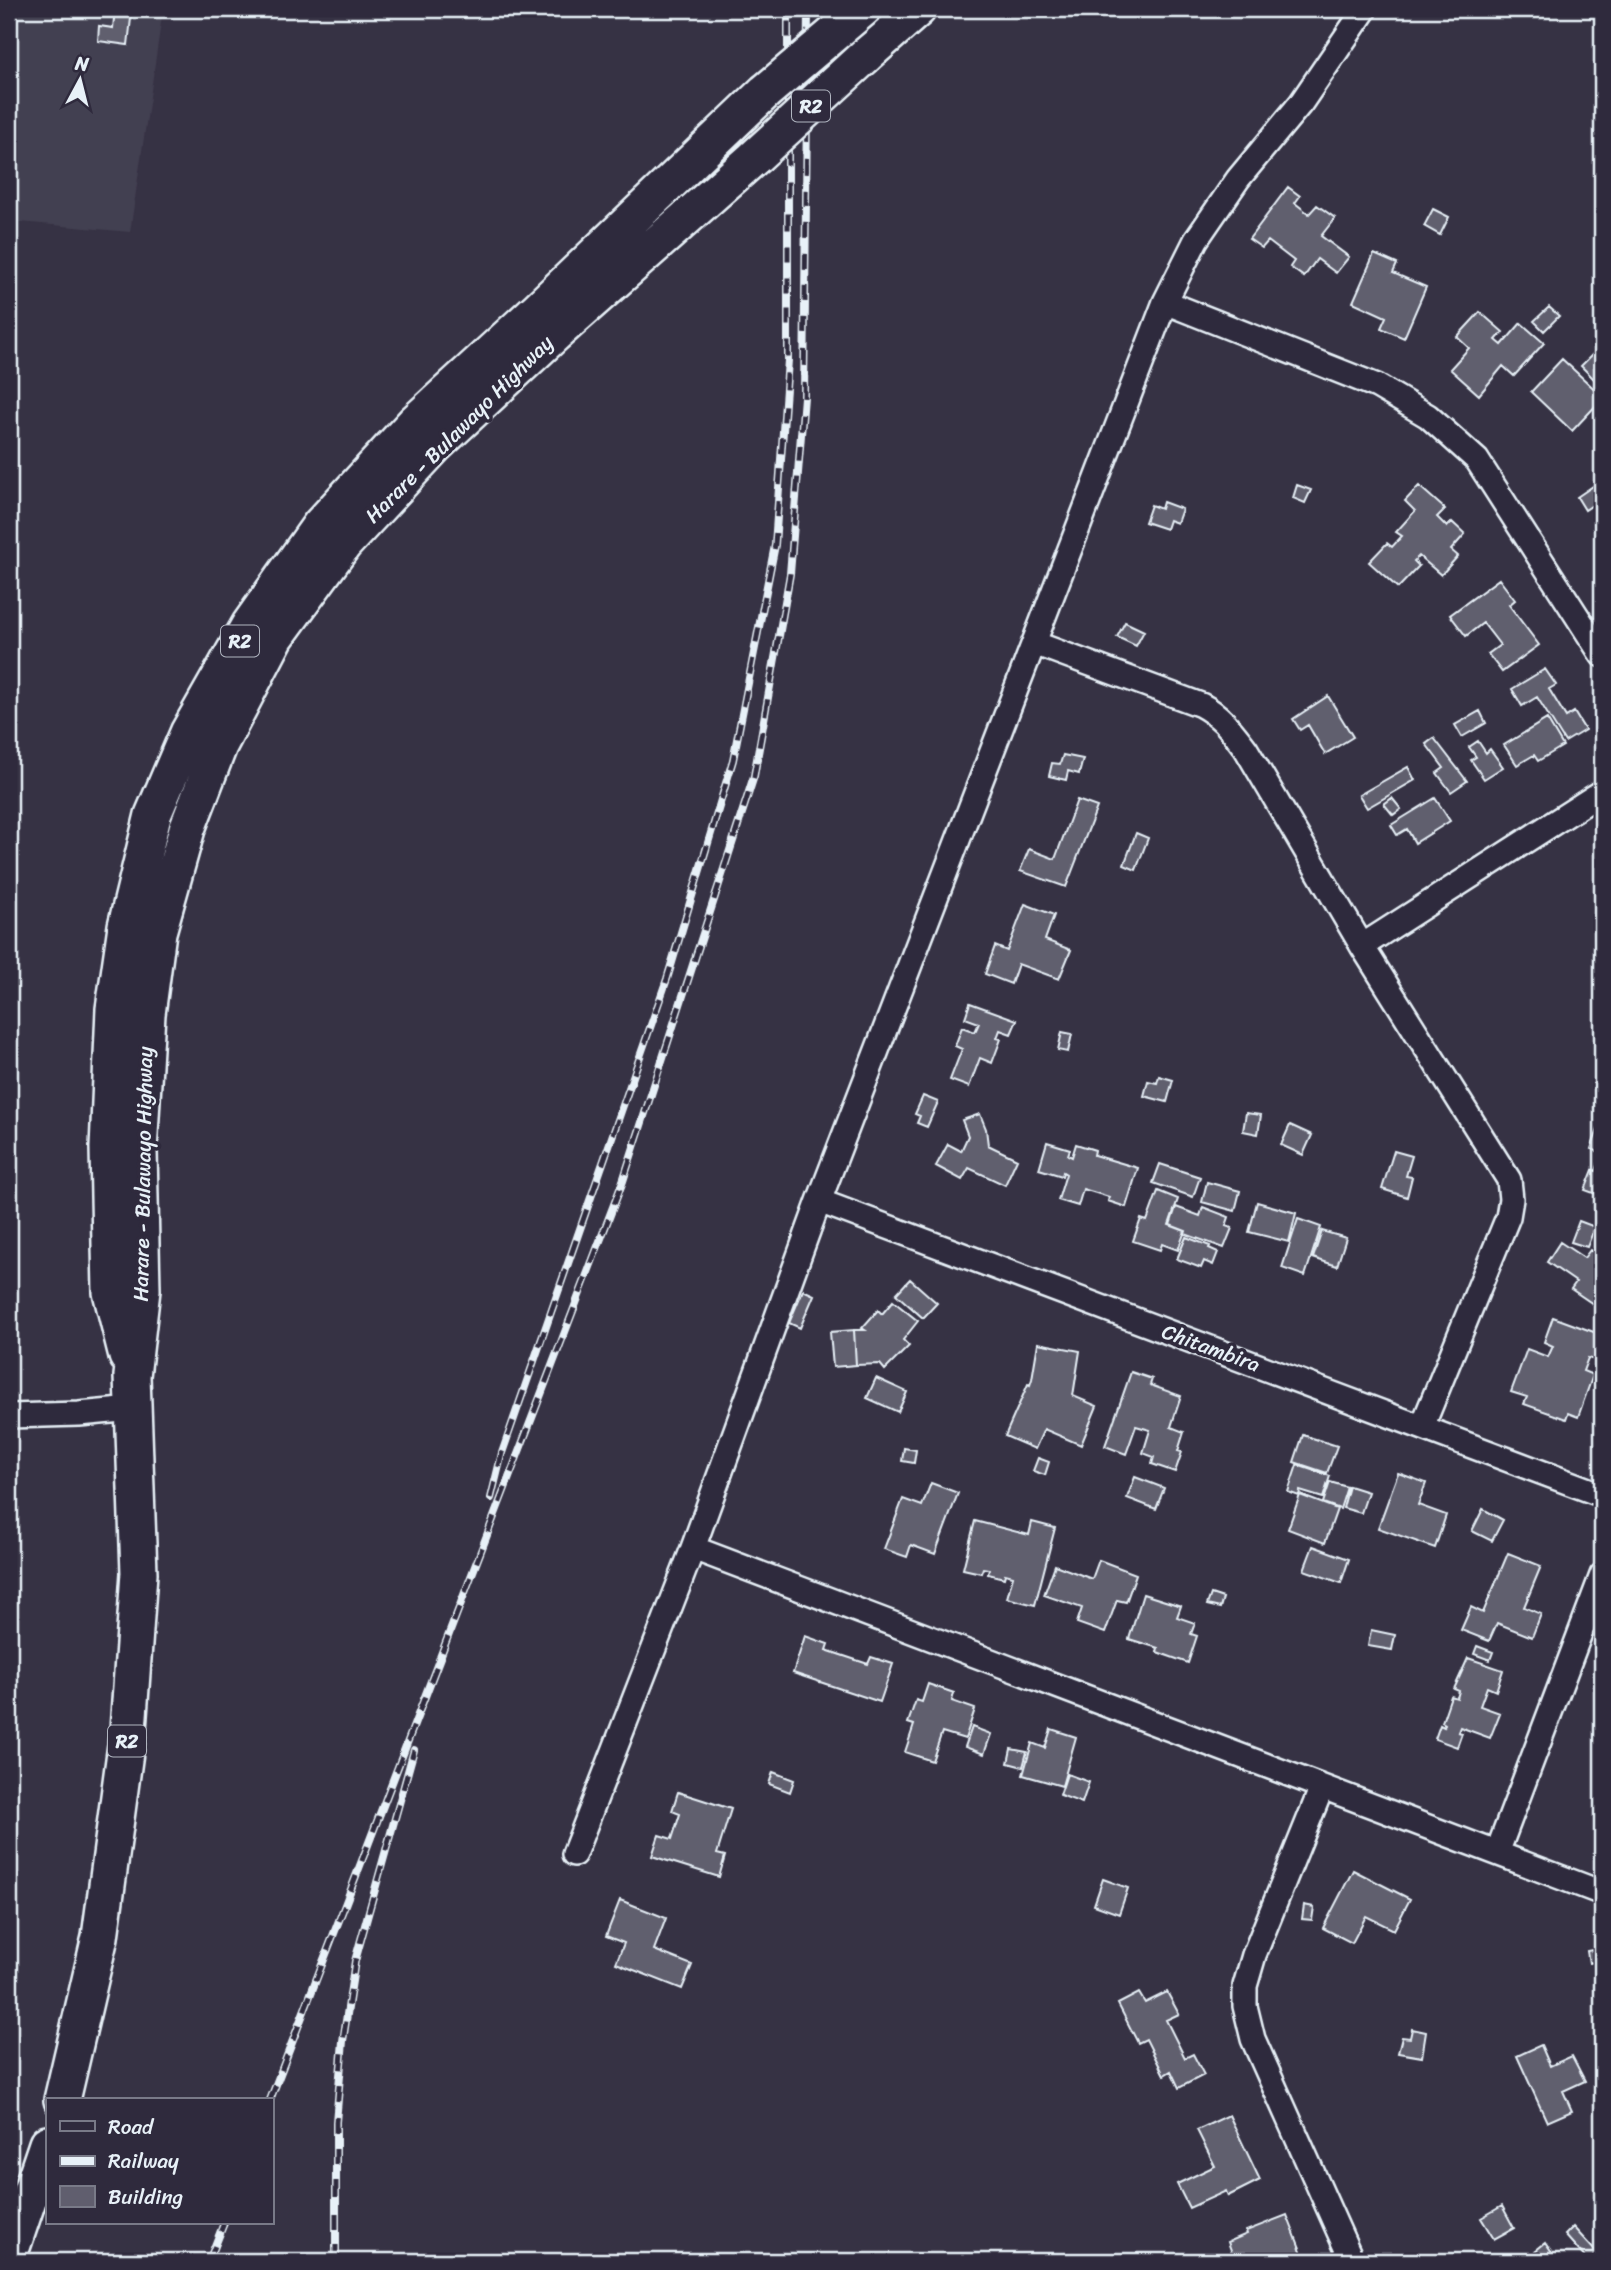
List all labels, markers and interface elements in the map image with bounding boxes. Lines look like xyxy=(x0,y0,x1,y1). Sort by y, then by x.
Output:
north arrow xyxy=(46,46,116,116)
text: N xyxy=(72,46,91,81)
road number: R2 xyxy=(792,90,830,122)
street label: Harare - Bulawayo Highway xyxy=(355,325,563,533)
road number: R2 xyxy=(221,626,259,656)
street label: Harare - Bulawayo Highway xyxy=(122,1046,164,1302)
street label: Chitambira xyxy=(1156,1313,1266,1383)
road number: R2 xyxy=(108,1726,146,1756)
legend xyxy=(46,2098,273,2224)
text: Road xyxy=(108,2108,155,2146)
text: Railway xyxy=(108,2142,179,2180)
text: Building xyxy=(108,2178,184,2216)

